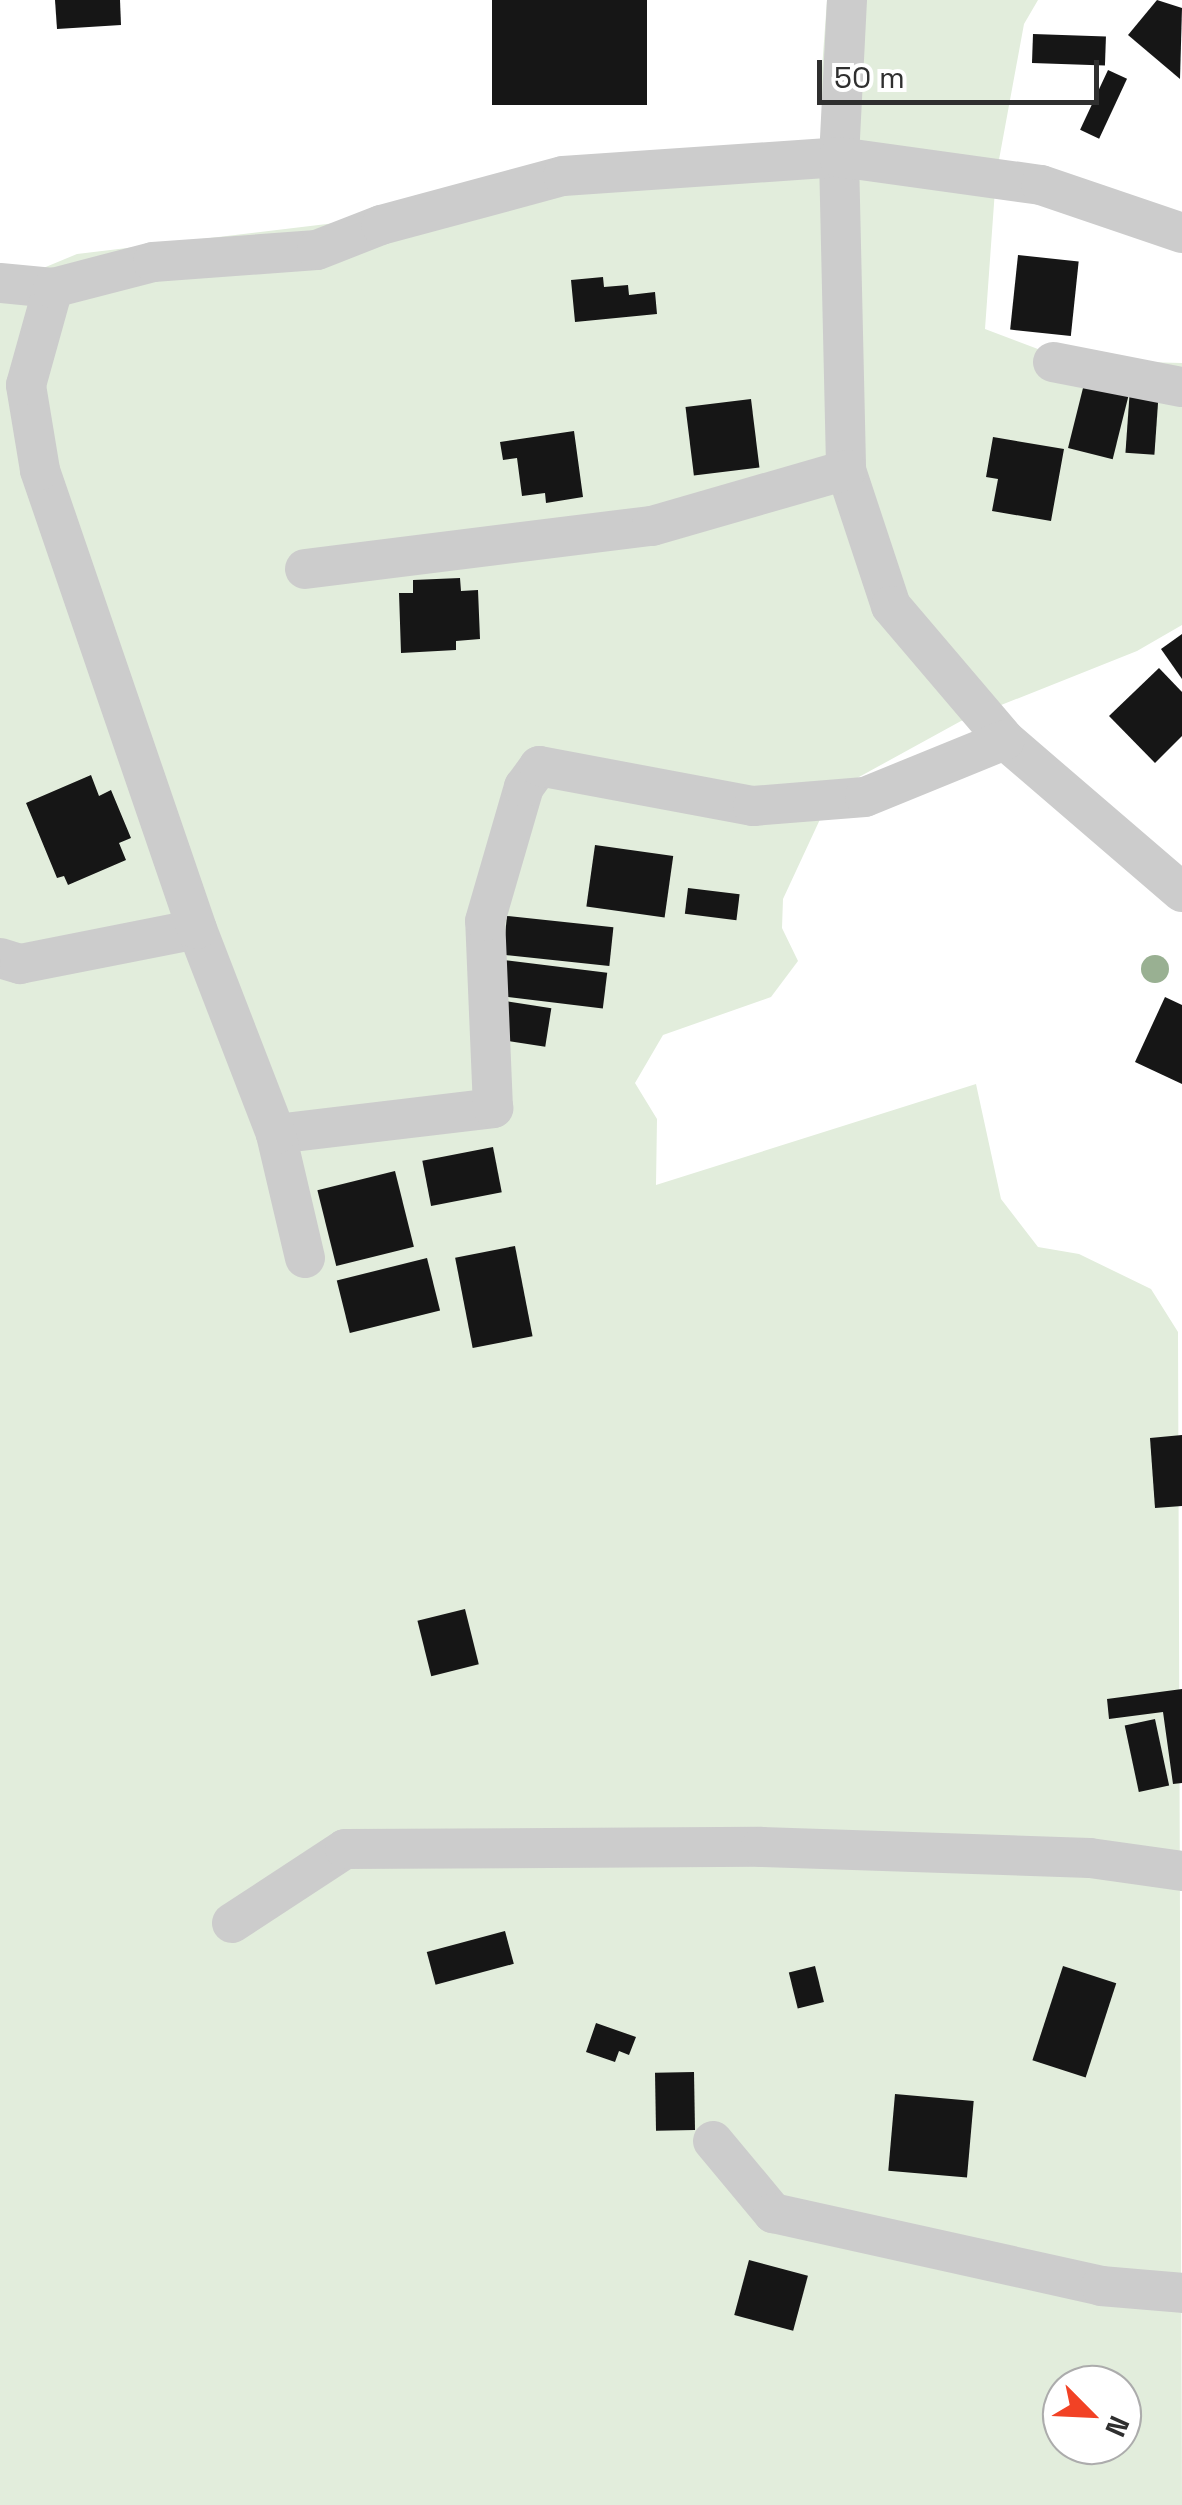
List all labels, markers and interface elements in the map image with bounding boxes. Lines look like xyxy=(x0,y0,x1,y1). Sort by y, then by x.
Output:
scale bar xyxy=(822,40,1104,102)
text: 50 m xyxy=(834,58,905,97)
north arrow xyxy=(1042,2365,1142,2465)
text: N xyxy=(1097,2410,1138,2442)

